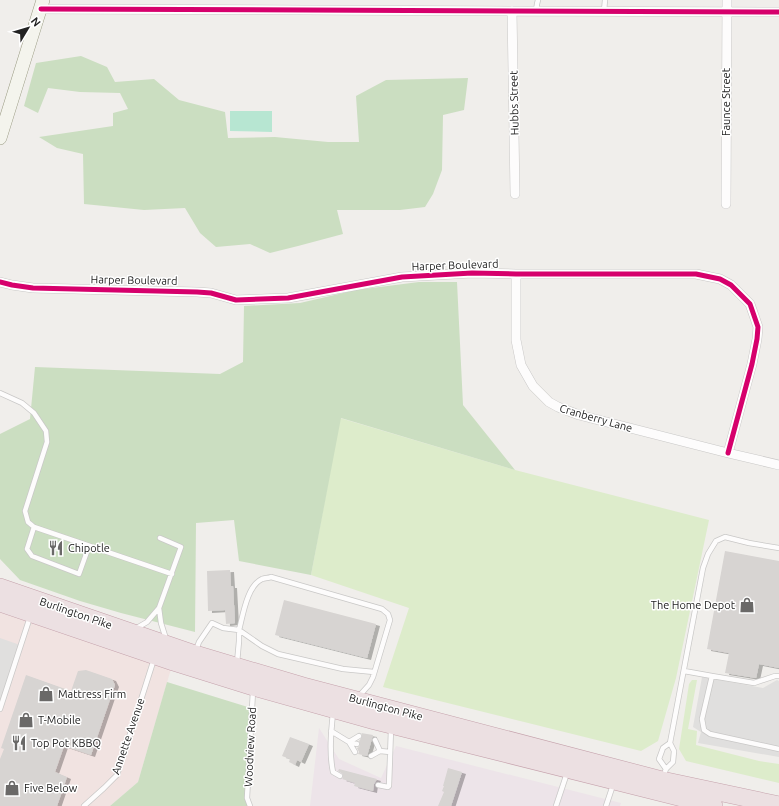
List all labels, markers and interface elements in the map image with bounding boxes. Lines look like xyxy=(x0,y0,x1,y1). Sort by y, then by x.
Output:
north arrow xyxy=(8,8,48,48)
text: N xyxy=(29,15,43,29)
street label: Faunce Street xyxy=(720,67,732,136)
street label: Hubbs Street xyxy=(507,70,521,136)
street label: Harper Boulevard xyxy=(411,257,499,273)
street label: Harper Boulevard xyxy=(90,273,178,287)
street label: Cranberry Lane xyxy=(558,402,634,434)
restaurant icon: Chipotle xyxy=(47,539,65,557)
place label: Chipotle xyxy=(68,542,110,554)
street label: Burlington Pike xyxy=(38,595,114,631)
shop icon: The Home Depot xyxy=(738,596,756,614)
place label: The Home Depot xyxy=(651,599,736,611)
shop icon: Mattress Firm xyxy=(37,685,55,703)
place label: Mattress Firm xyxy=(58,688,126,700)
street label: Burlington Pike xyxy=(348,691,424,723)
street label: Annette Avenue xyxy=(109,696,147,776)
street label: Woodview Road xyxy=(242,707,258,787)
shop icon: T-Mobile xyxy=(17,711,35,729)
place label: T-Mobile xyxy=(38,714,81,726)
restaurant icon: Top Pot KBBQ xyxy=(10,734,28,752)
place label: Top Pot KBBQ xyxy=(31,737,101,749)
shop icon: Five Below xyxy=(3,779,21,797)
place label: Five Below xyxy=(24,782,78,794)

